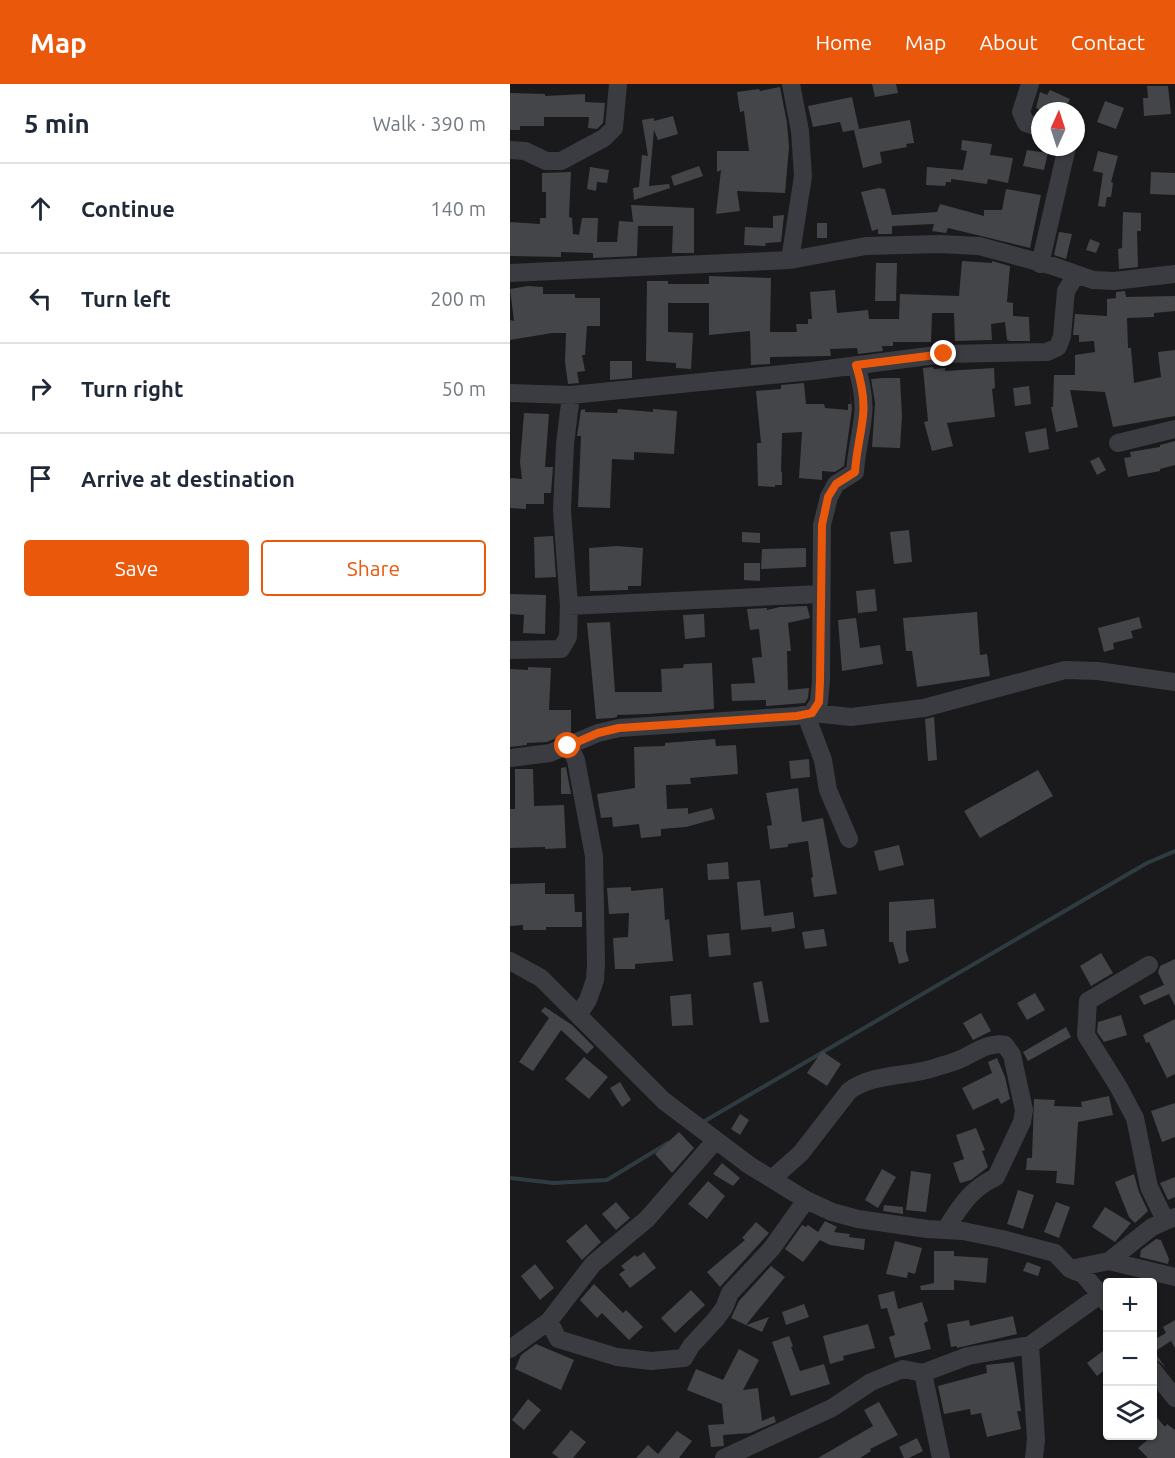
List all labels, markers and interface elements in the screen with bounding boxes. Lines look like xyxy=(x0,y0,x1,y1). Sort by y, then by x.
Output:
text: Map xyxy=(30,27,87,58)
text: Home xyxy=(815,30,872,54)
text: Map xyxy=(905,30,946,54)
text: About xyxy=(979,30,1038,54)
text: Contact xyxy=(1071,30,1145,54)
north arrow xyxy=(1031,102,1085,156)
text: 5 min xyxy=(24,109,90,138)
text: Walk · 390 m xyxy=(373,112,486,135)
icon: ahead xyxy=(24,192,57,225)
text: Continue xyxy=(81,196,175,221)
text: 140 m xyxy=(430,197,486,220)
icon: left xyxy=(24,282,57,315)
text: Turn left xyxy=(81,286,171,311)
text: 200 m xyxy=(430,287,486,310)
route end xyxy=(930,340,956,366)
icon: right xyxy=(24,372,57,405)
text: Turn right xyxy=(81,376,183,401)
text: 50 m xyxy=(442,377,486,400)
icon: arrive xyxy=(24,462,57,495)
text: Arrive at destination xyxy=(81,466,295,491)
button: Save xyxy=(24,540,249,596)
button: Share xyxy=(261,540,486,596)
route start xyxy=(554,732,580,758)
map controls xyxy=(1103,1278,1157,1440)
button: + xyxy=(1103,1278,1157,1332)
button: − xyxy=(1103,1332,1157,1386)
button: layers xyxy=(1103,1386,1157,1440)

